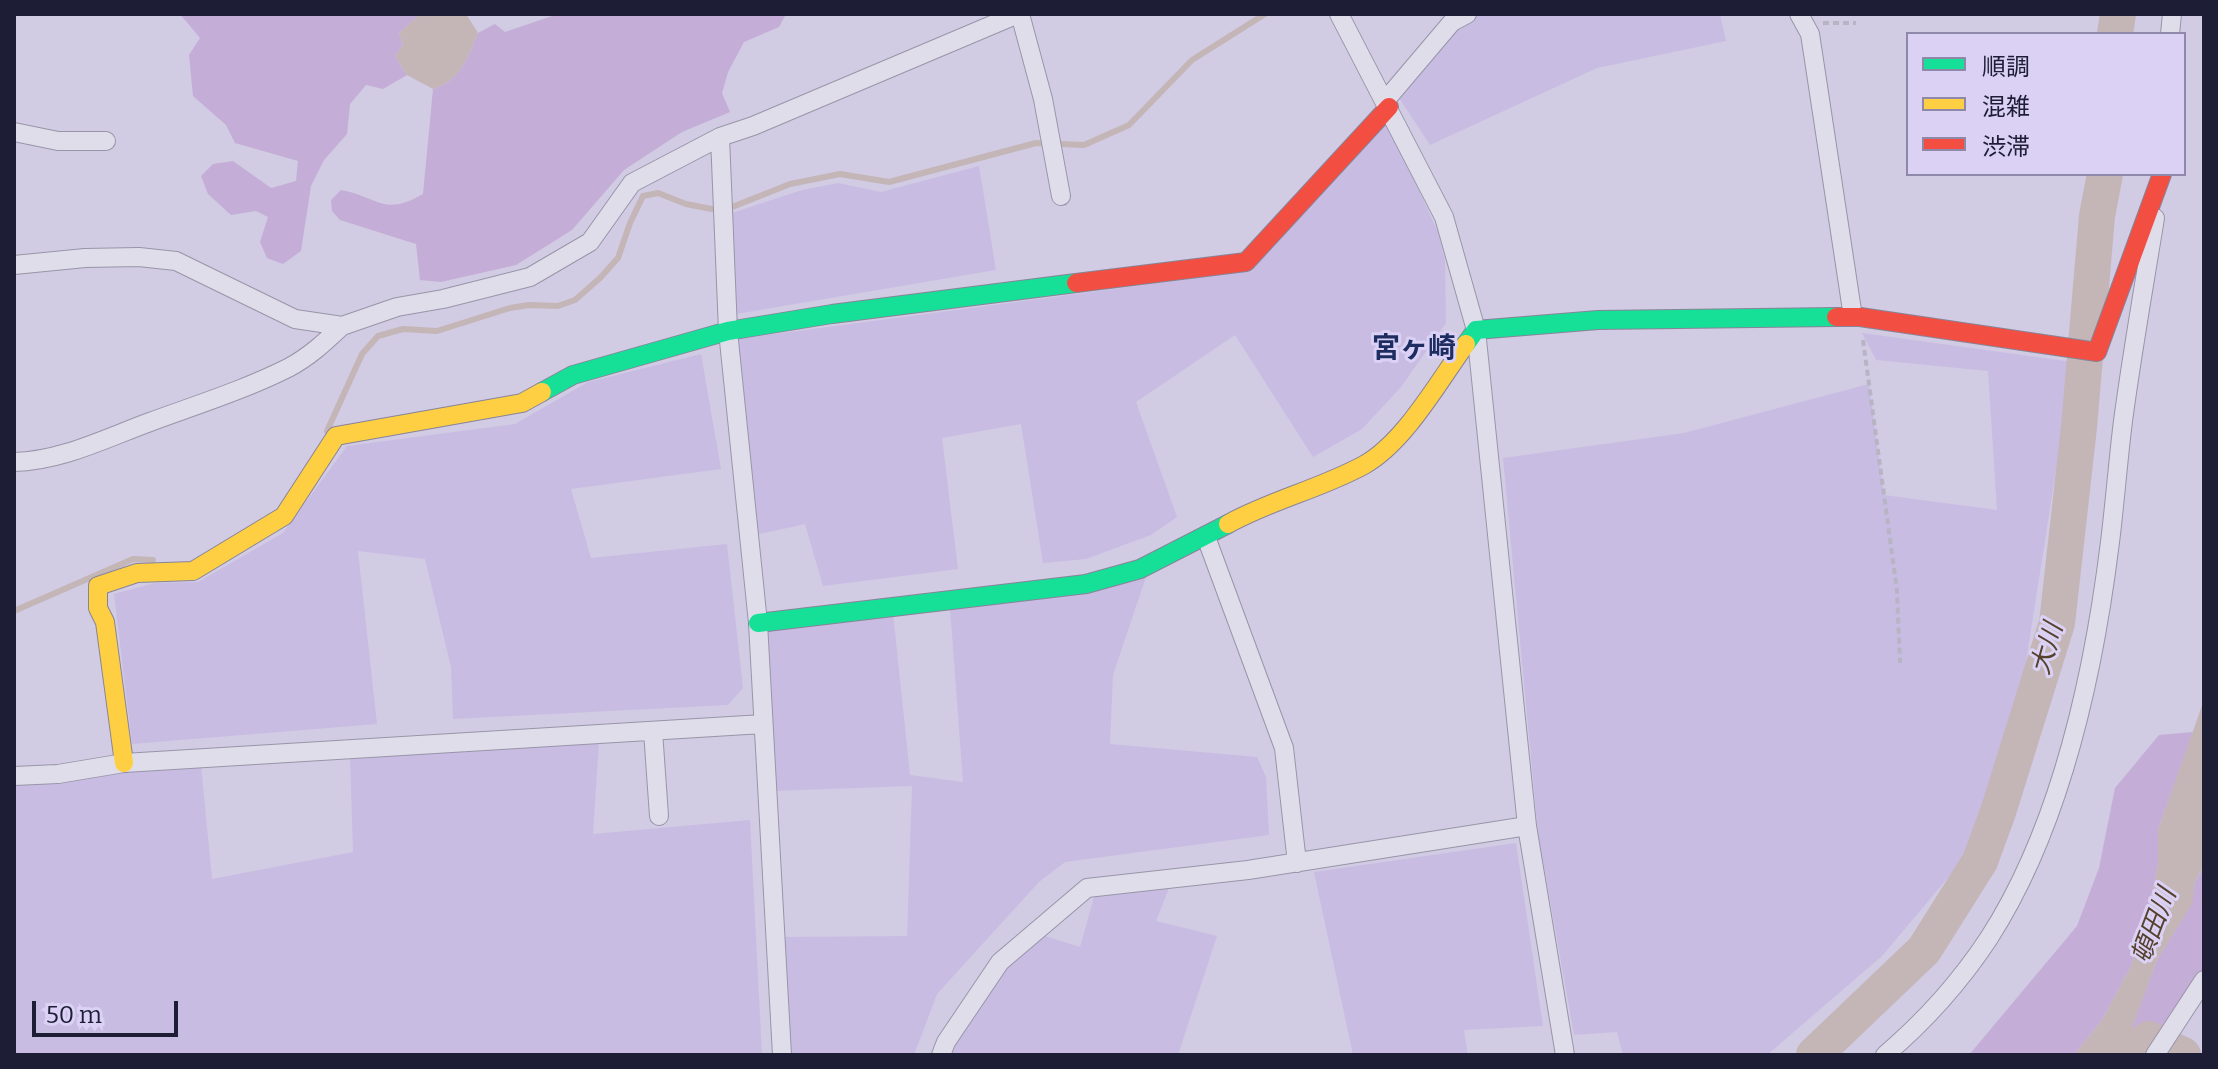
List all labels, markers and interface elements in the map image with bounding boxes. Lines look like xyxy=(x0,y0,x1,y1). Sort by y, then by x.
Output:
legend xyxy=(1906,32,2186,176)
text: 順調 xyxy=(1982,53,2030,81)
text: 混雑 xyxy=(1982,93,2030,121)
text: 渋滞 xyxy=(1982,133,2030,161)
district label: 宮ヶ崎 xyxy=(1372,332,1456,366)
water label: 大川 xyxy=(2026,620,2070,678)
water label: 頓田川 xyxy=(2126,884,2184,968)
scale bar xyxy=(36,985,182,1035)
text: 50 m xyxy=(46,1001,102,1029)

